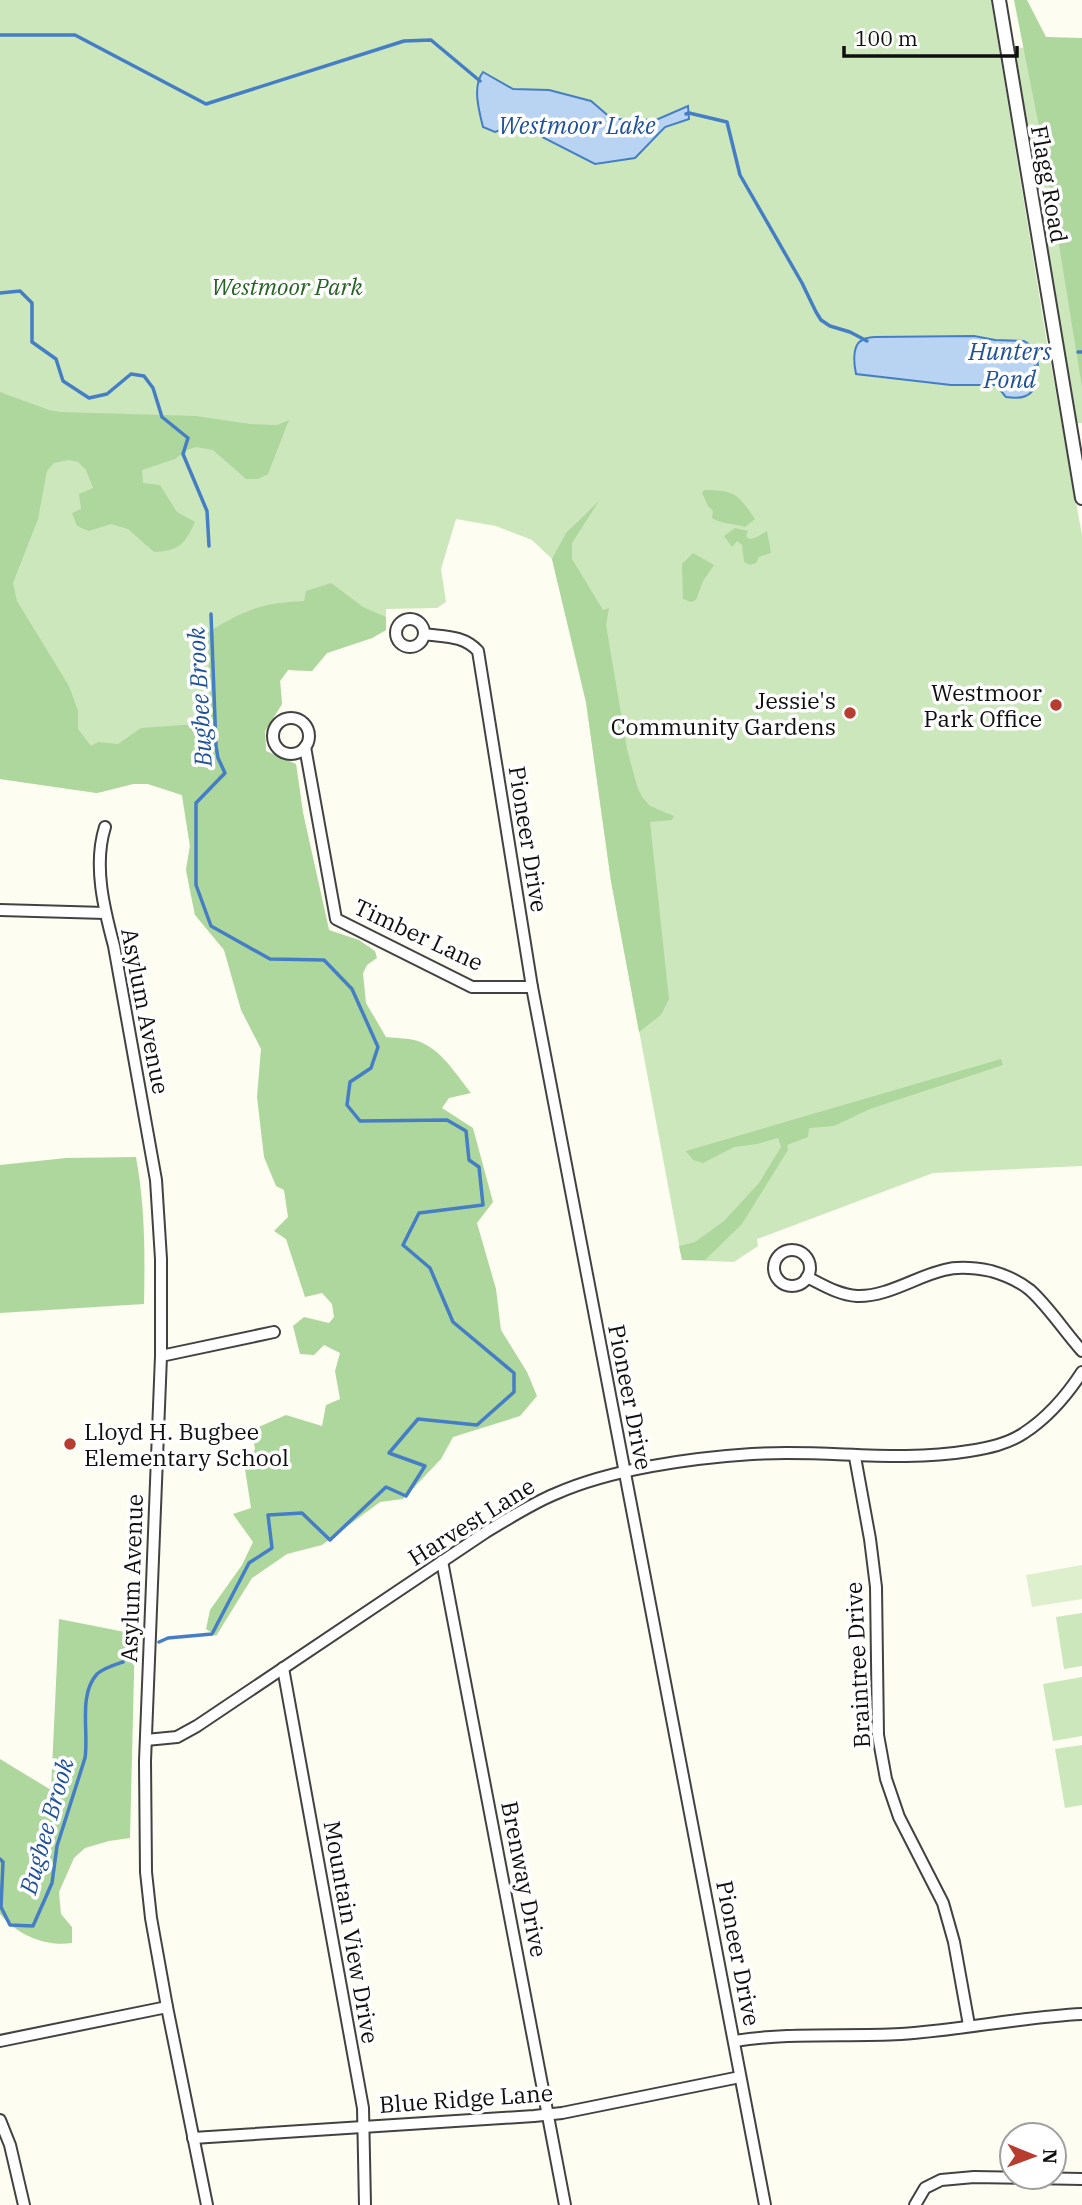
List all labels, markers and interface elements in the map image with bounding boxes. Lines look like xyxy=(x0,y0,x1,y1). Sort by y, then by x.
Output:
scale bar xyxy=(844,14,1017,58)
text: 100 m xyxy=(855,24,918,52)
water label: Westmoor Lake xyxy=(498,109,656,141)
street label: Flagg Road xyxy=(1025,123,1075,245)
park label: Westmoor Park xyxy=(211,271,364,301)
water label: Hunters Pond xyxy=(967,335,1052,395)
water label: Bugbee Brook xyxy=(179,626,219,769)
place label: Westmoor Park Office xyxy=(924,677,1042,733)
place label: Jessie's Community Gardens xyxy=(611,685,836,741)
marker: Westmoor Park Office xyxy=(1048,697,1064,713)
marker: Jessie's Community Gardens xyxy=(842,705,858,721)
street label: Pioneer Drive xyxy=(503,764,555,914)
street label: Timber Lane xyxy=(350,891,488,977)
street label: Asylum Avenue xyxy=(115,925,177,1097)
street label: Pioneer Drive xyxy=(602,1322,660,1472)
place label: Lloyd H. Bugbee Elementary School xyxy=(84,1416,289,1472)
marker: Lloyd H. Bugbee Elementary School xyxy=(62,1436,78,1452)
street label: Harvest Lane xyxy=(402,1470,540,1572)
street label: Asylum Avenue xyxy=(113,1493,149,1663)
street label: Braintree Drive xyxy=(838,1581,876,1749)
water label: Bugbee Brook xyxy=(11,1754,81,1899)
street label: Brenway Drive xyxy=(495,1799,555,1959)
street label: Mountain View Drive xyxy=(318,1818,386,2046)
street label: Pioneer Drive xyxy=(710,1878,768,2028)
street label: Blue Ridge Lane xyxy=(378,2077,554,2119)
north arrow xyxy=(998,2121,1068,2191)
text: N xyxy=(1038,2149,1062,2164)

